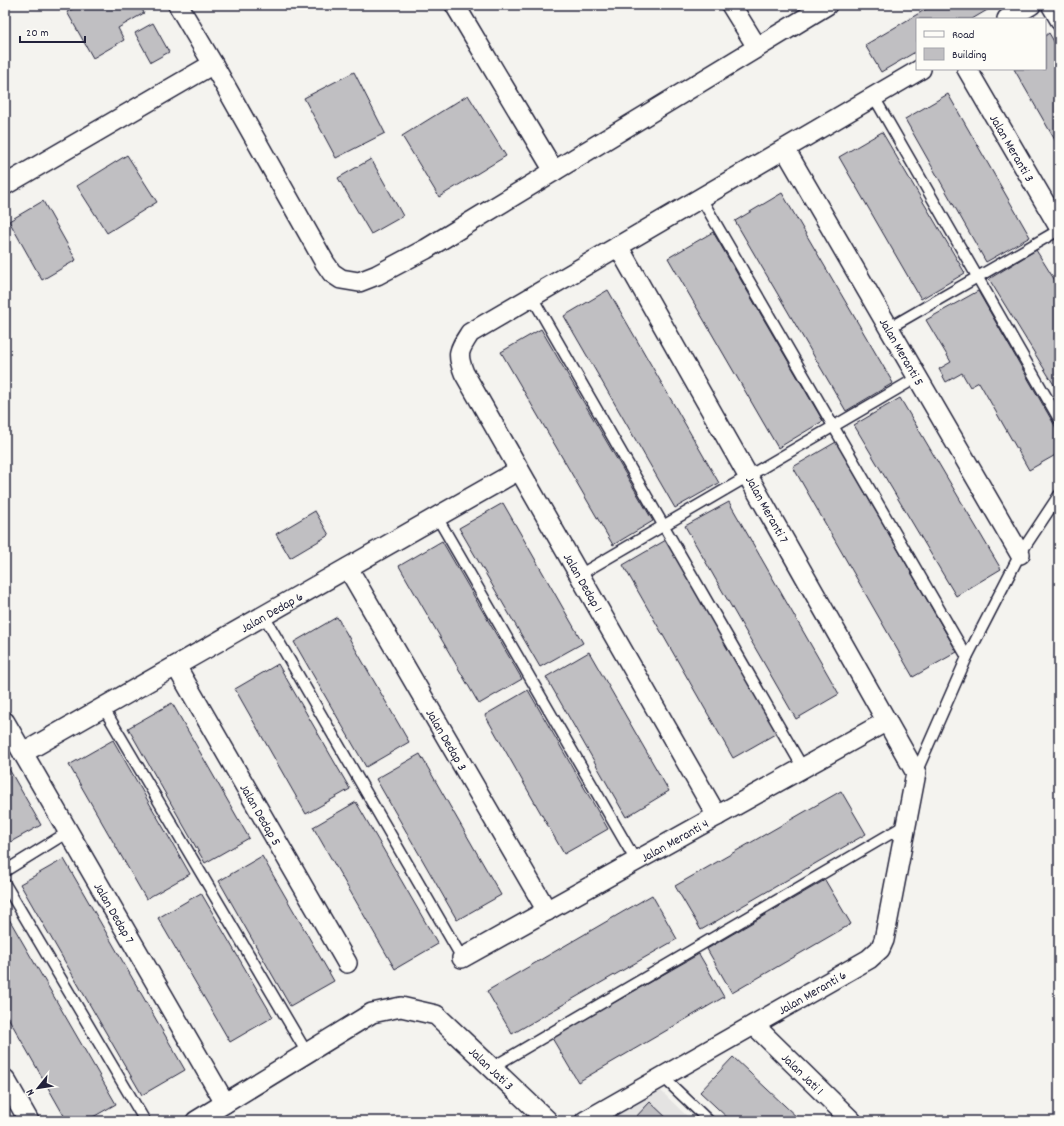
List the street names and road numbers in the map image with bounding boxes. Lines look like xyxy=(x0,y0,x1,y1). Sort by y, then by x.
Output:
street label: Jalan Meranti 3 xyxy=(983,112,1038,186)
street label: Jalan Meranti 5 xyxy=(873,315,927,390)
street label: Jalan Meranti 7 xyxy=(739,473,792,547)
street label: Jalan Dedap 1 xyxy=(557,550,606,616)
street label: Jalan Dedap 6 xyxy=(238,588,307,639)
street label: Jalan Dedap 3 xyxy=(420,706,471,775)
street label: Jalan Dedap 5 xyxy=(234,781,285,850)
street label: Jalan Meranti 4 xyxy=(638,815,713,868)
street label: Jalan Dedap 7 xyxy=(88,880,138,948)
street label: Jalan Meranti 6 xyxy=(775,967,851,1021)
street label: Jalan Jati 3 xyxy=(463,1044,517,1096)
street label: Jalan Jati 1 xyxy=(776,1050,827,1100)

